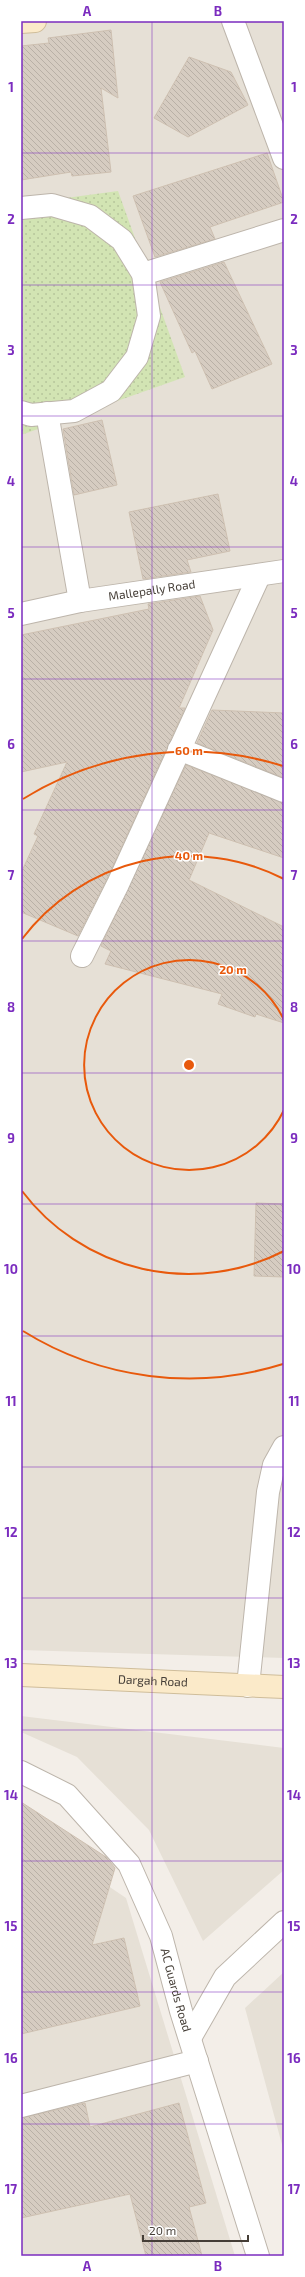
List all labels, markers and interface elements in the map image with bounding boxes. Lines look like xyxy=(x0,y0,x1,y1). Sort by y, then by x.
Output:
text: A xyxy=(83,3,92,19)
text: B xyxy=(214,3,222,19)
text: 1 xyxy=(8,79,14,95)
text: 1 xyxy=(291,79,297,95)
text: 2 xyxy=(7,211,15,227)
text: 2 xyxy=(290,211,298,227)
text: 3 xyxy=(7,342,15,358)
text: 3 xyxy=(290,342,298,358)
text: 4 xyxy=(7,473,15,489)
text: 4 xyxy=(290,473,298,489)
street label: Mallepally Road xyxy=(107,576,196,603)
text: 5 xyxy=(7,605,15,621)
text: 5 xyxy=(290,605,298,621)
text: 6 xyxy=(7,736,15,752)
text: 6 xyxy=(290,736,298,752)
text: 60 m xyxy=(175,743,203,757)
text: 40 m xyxy=(175,848,203,862)
text: 7 xyxy=(8,867,15,883)
text: 7 xyxy=(291,867,298,883)
text: 20 m xyxy=(219,962,247,976)
text: 8 xyxy=(7,999,15,1015)
text: 8 xyxy=(290,999,298,1015)
centre of rings xyxy=(182,1058,196,1072)
text: 9 xyxy=(7,1130,15,1146)
text: 9 xyxy=(290,1130,298,1146)
text: 10 xyxy=(4,1261,18,1277)
text: 10 xyxy=(287,1261,301,1277)
text: 11 xyxy=(5,1393,17,1409)
text: 11 xyxy=(288,1393,300,1409)
text: 12 xyxy=(4,1524,18,1540)
text: 12 xyxy=(287,1524,301,1540)
text: 13 xyxy=(5,1655,18,1671)
text: 13 xyxy=(288,1655,301,1671)
street label: Dargah Road xyxy=(118,1671,188,1689)
text: 14 xyxy=(4,1787,18,1803)
text: 14 xyxy=(287,1787,301,1803)
text: 15 xyxy=(5,1918,17,1934)
text: 15 xyxy=(288,1918,300,1934)
street label: AC Guards Road xyxy=(159,1947,195,2033)
text: 16 xyxy=(4,2050,18,2066)
text: 16 xyxy=(287,2050,301,2066)
text: 17 xyxy=(5,2181,17,2197)
text: 17 xyxy=(288,2181,300,2197)
scale bar xyxy=(143,2217,248,2243)
text: 20 m xyxy=(149,2223,176,2237)
text: A xyxy=(83,2258,92,2274)
text: B xyxy=(214,2258,222,2274)

